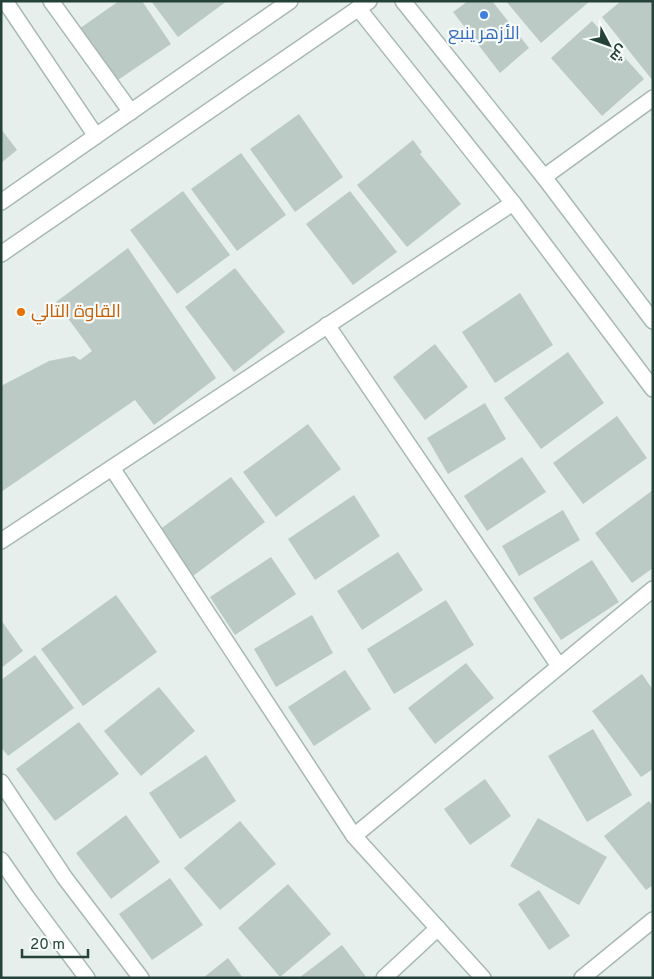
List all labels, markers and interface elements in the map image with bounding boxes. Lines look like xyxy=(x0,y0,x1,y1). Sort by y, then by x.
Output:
marker: الأزهر ينبع xyxy=(478,9,490,21)
north arrow xyxy=(584,20,634,70)
place label: الأزهر ينبع xyxy=(448,23,520,46)
text: ش xyxy=(605,40,631,66)
place label: القاوة التالي xyxy=(31,301,121,325)
marker: القاوة التالي xyxy=(15,306,27,318)
scale bar xyxy=(22,926,89,958)
text: 20 m xyxy=(30,936,65,955)

